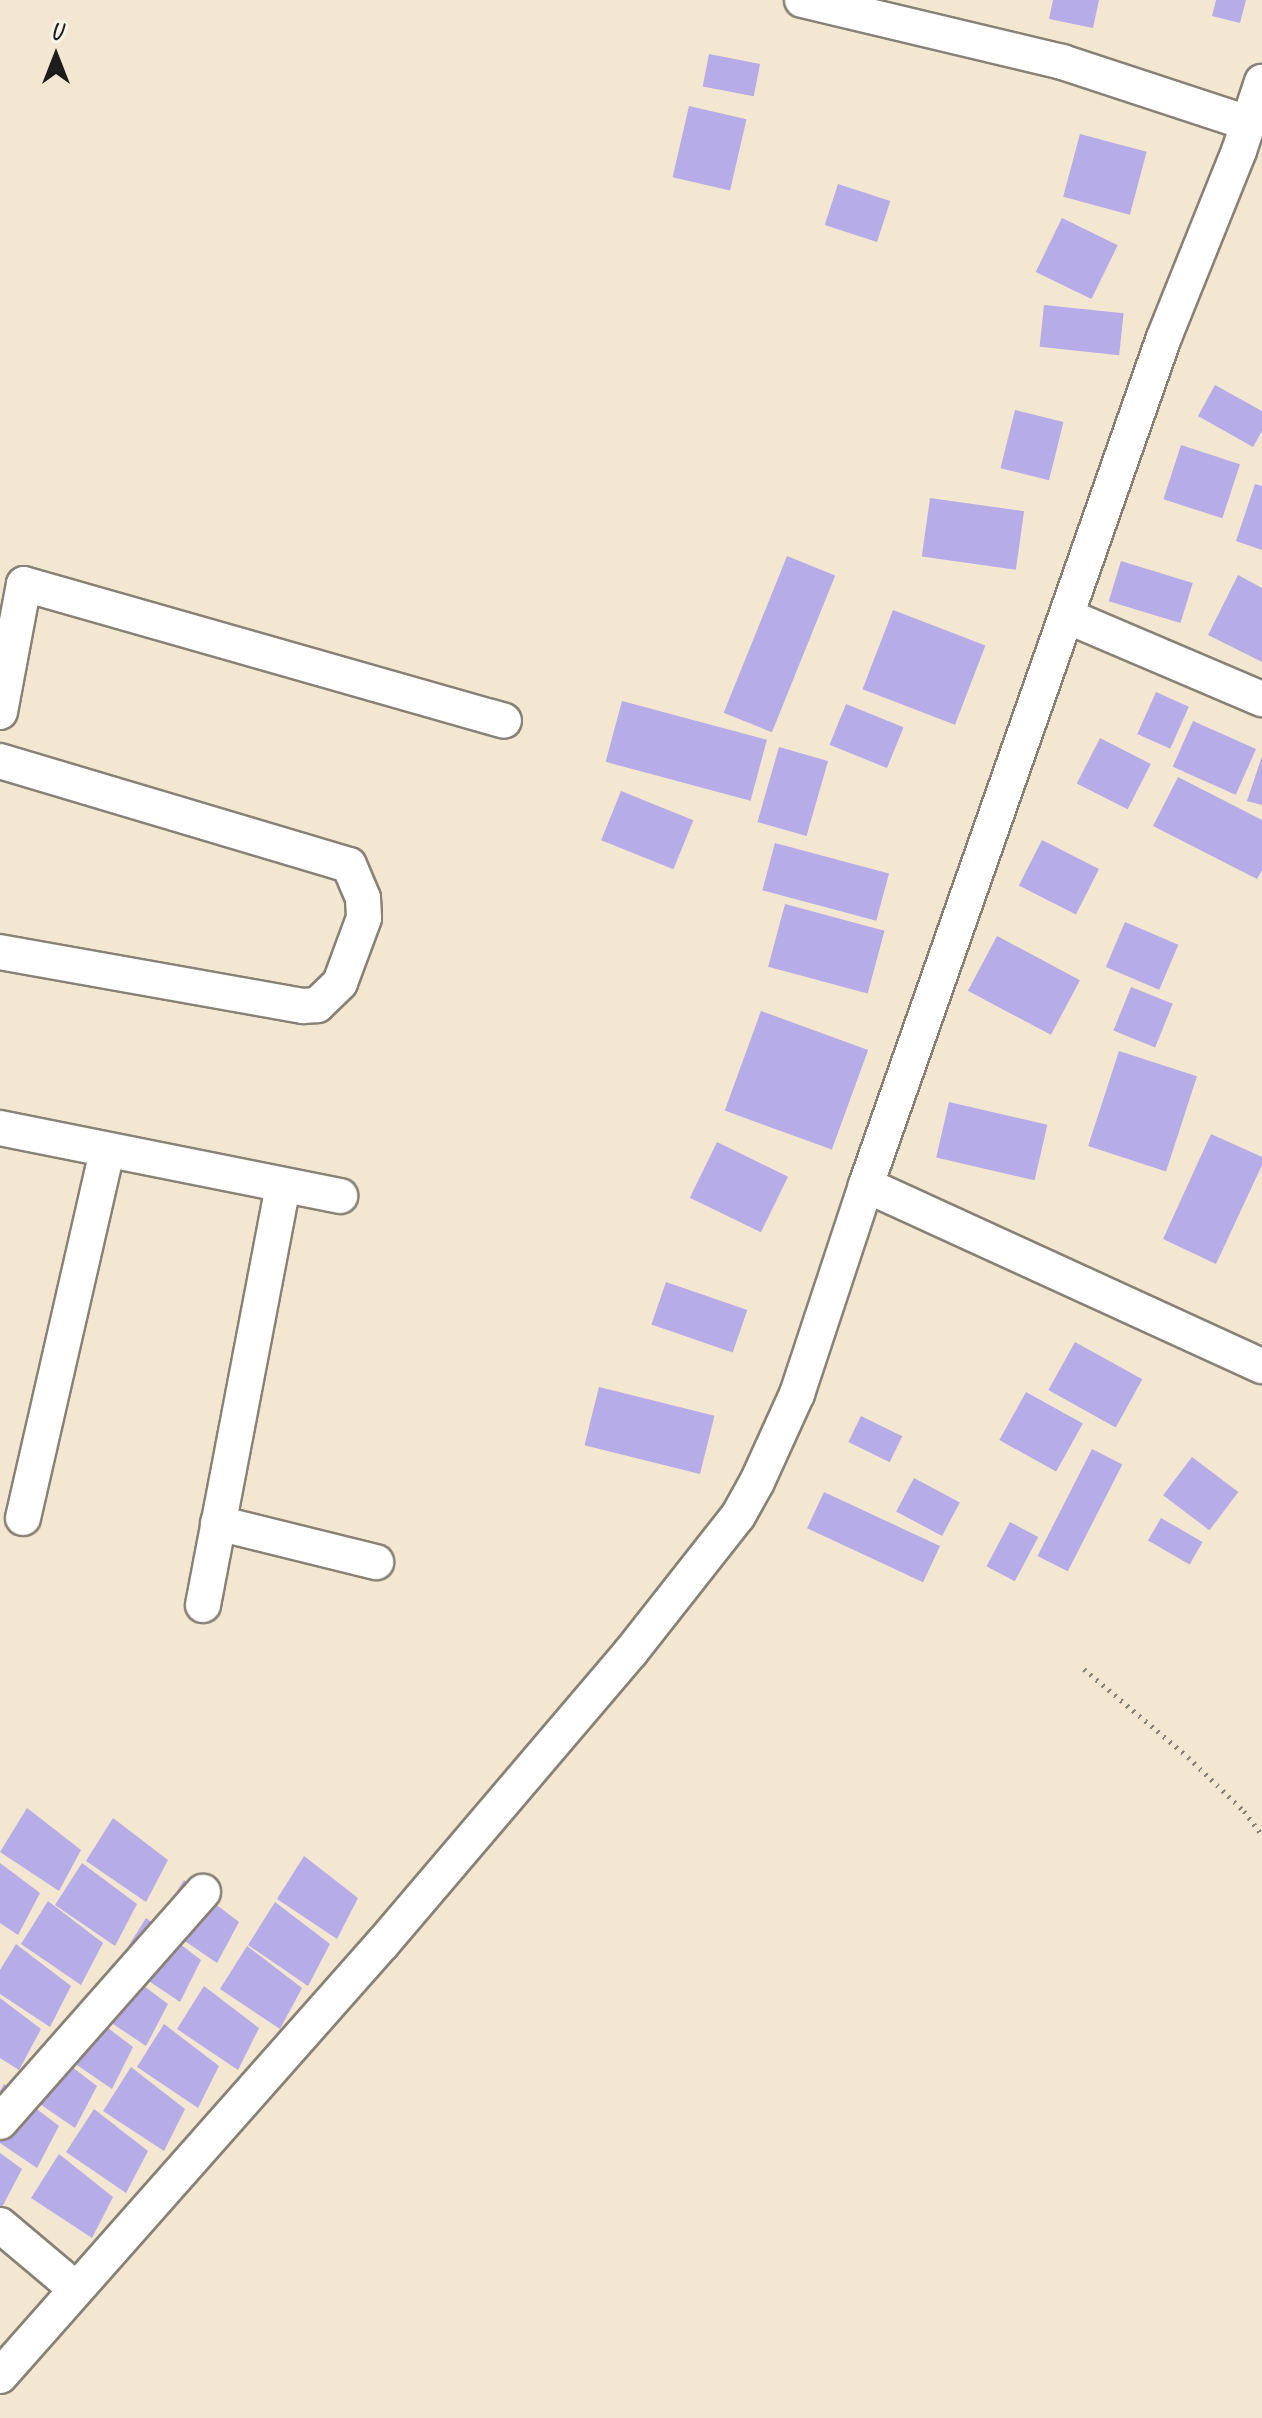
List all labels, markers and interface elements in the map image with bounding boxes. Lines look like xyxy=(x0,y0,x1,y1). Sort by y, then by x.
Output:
north arrow xyxy=(16,16,96,96)
text: U xyxy=(51,18,61,46)

